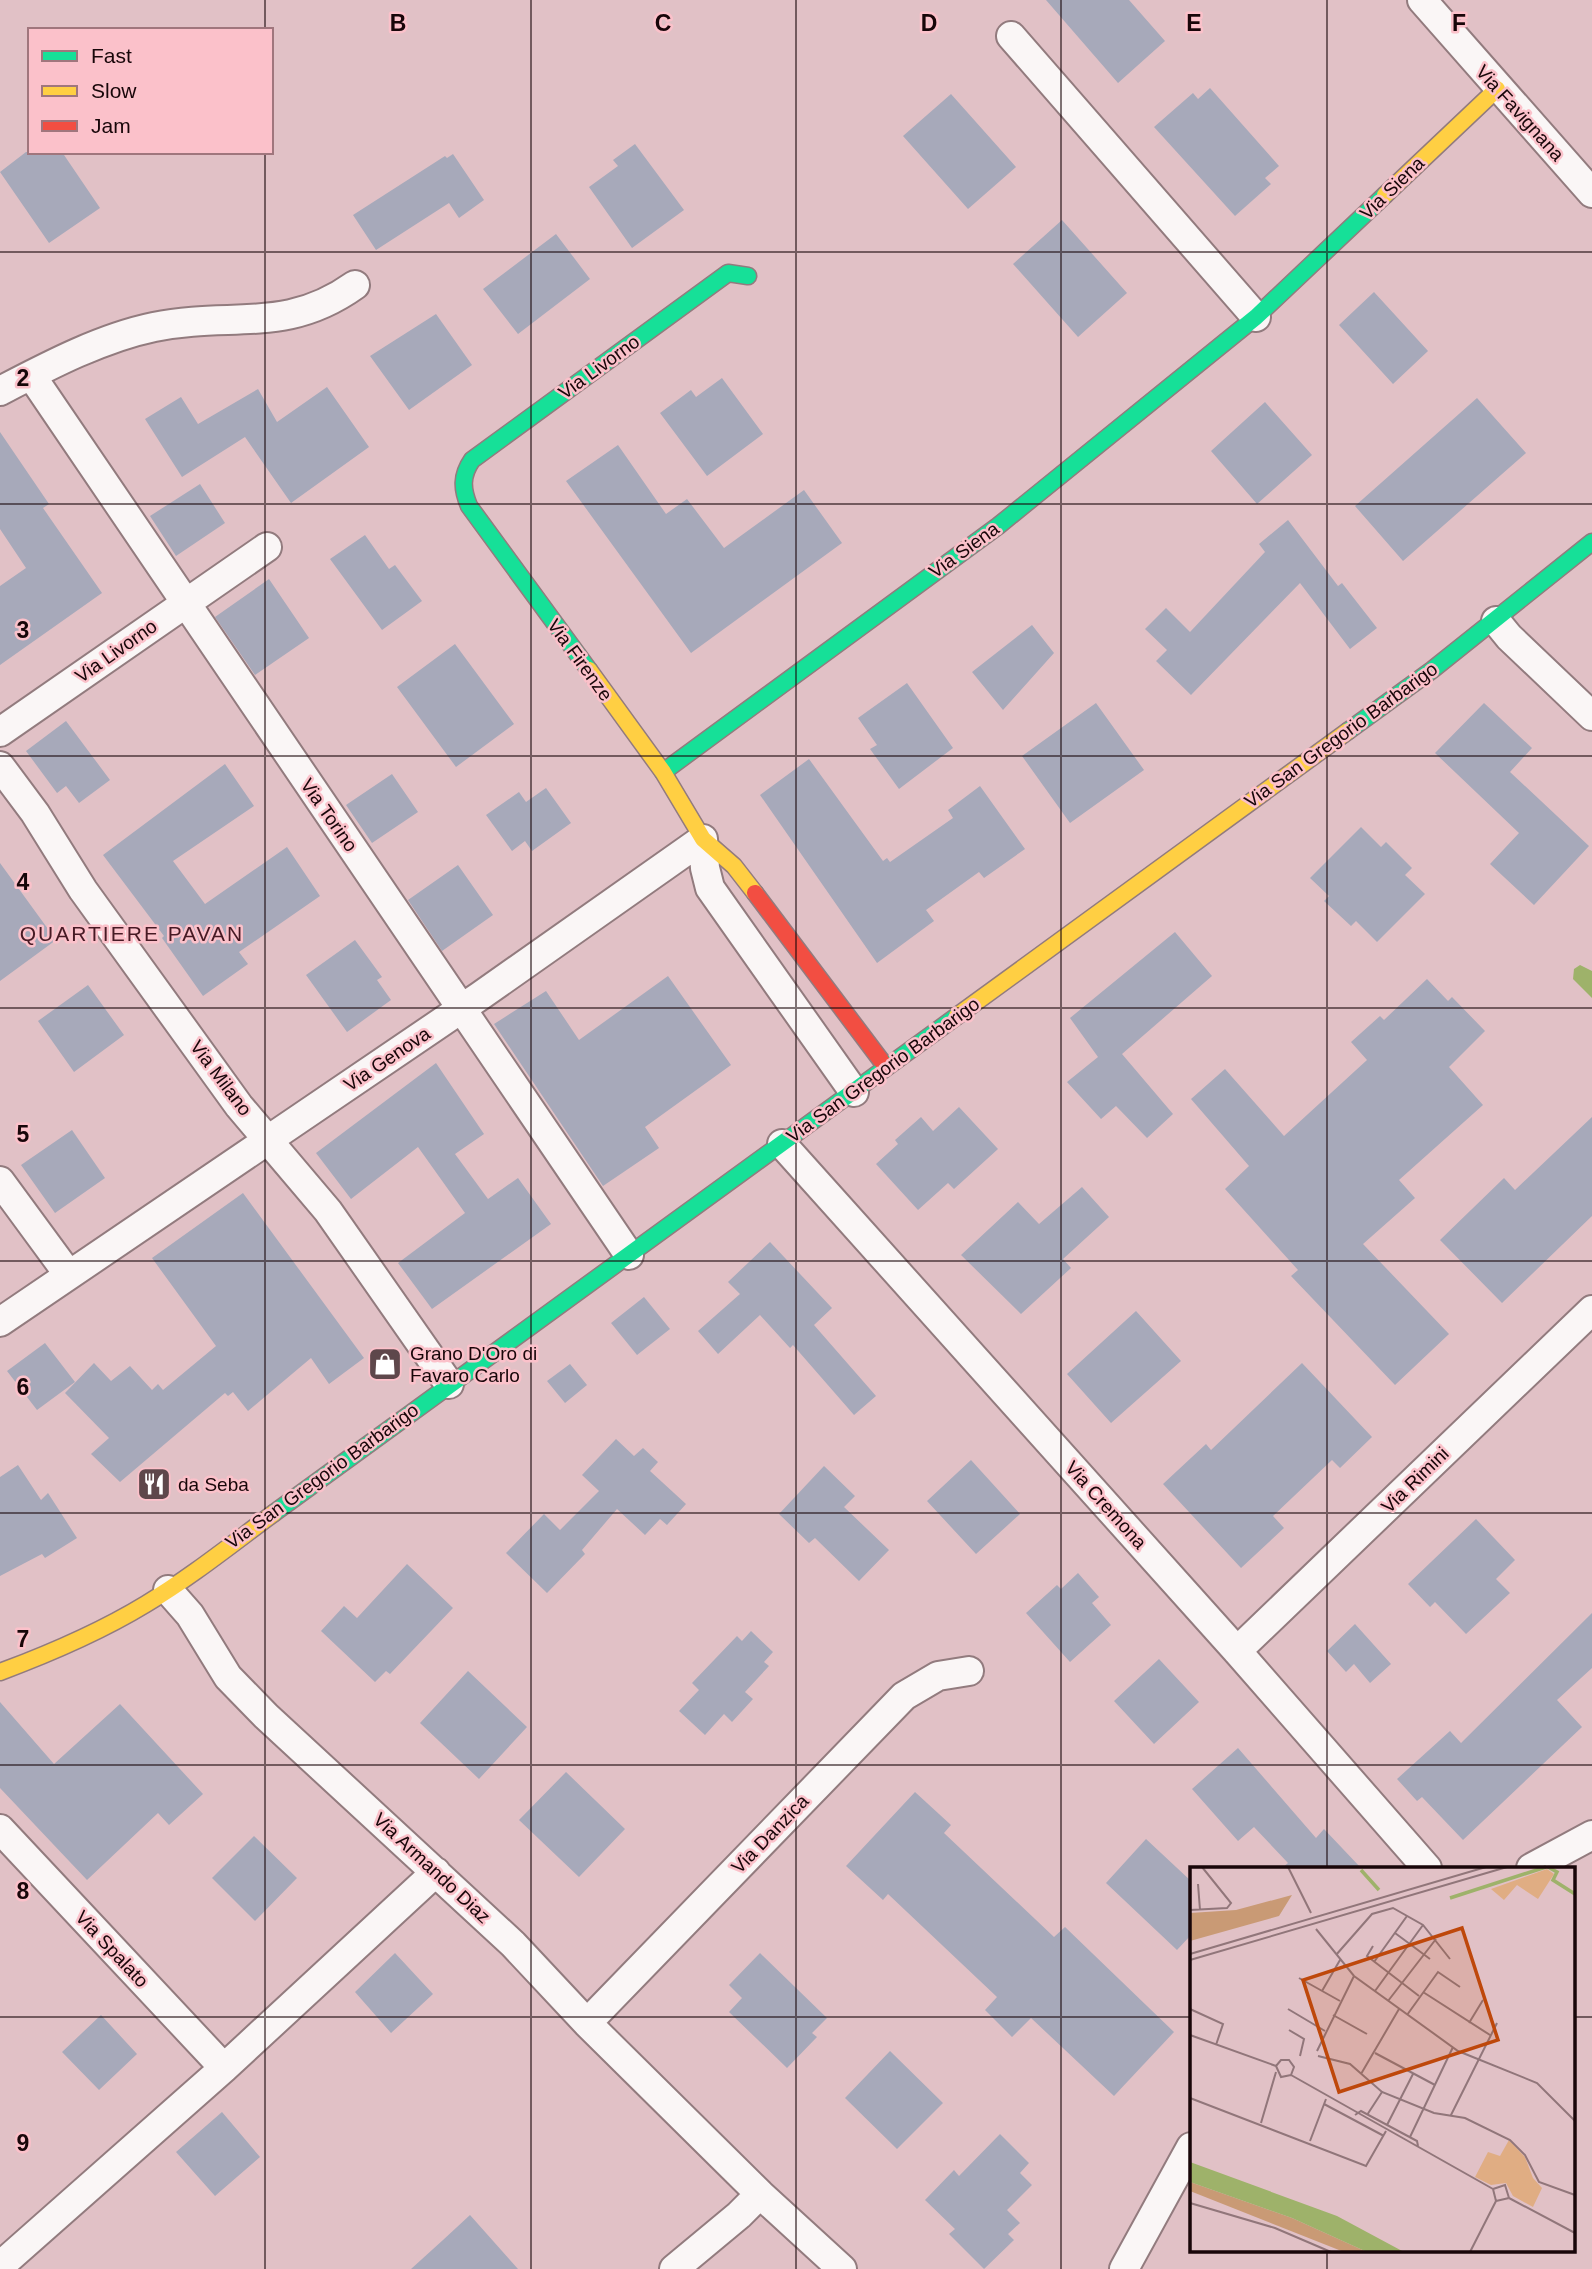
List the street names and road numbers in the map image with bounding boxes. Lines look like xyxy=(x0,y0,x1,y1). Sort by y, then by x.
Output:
street label: Via Favignana xyxy=(1472,61,1569,165)
street label: Via Siena xyxy=(1356,152,1429,224)
street label: Via Livorno xyxy=(555,331,643,403)
street label: Via Siena xyxy=(925,517,1003,582)
street label: Via Livorno xyxy=(71,615,161,687)
street label: Via Firenze xyxy=(543,615,617,705)
street label: Via San Gregorio Barbarigo xyxy=(1241,658,1441,812)
street label: Via Torino xyxy=(296,775,362,855)
street label: Via San Gregorio Barbarigo xyxy=(783,993,983,1147)
street label: Via Genova xyxy=(340,1022,434,1095)
street label: Via Milano xyxy=(186,1036,256,1120)
street label: Via San Gregorio Barbarigo xyxy=(222,1399,422,1553)
street label: Via Rimini xyxy=(1377,1443,1453,1517)
street label: Via Cremona xyxy=(1061,1457,1151,1553)
street label: Via Danzica xyxy=(727,1790,813,1878)
street label: Via Armando Diaz xyxy=(369,1809,495,1927)
street label: Via Spalato xyxy=(71,1906,153,1992)

